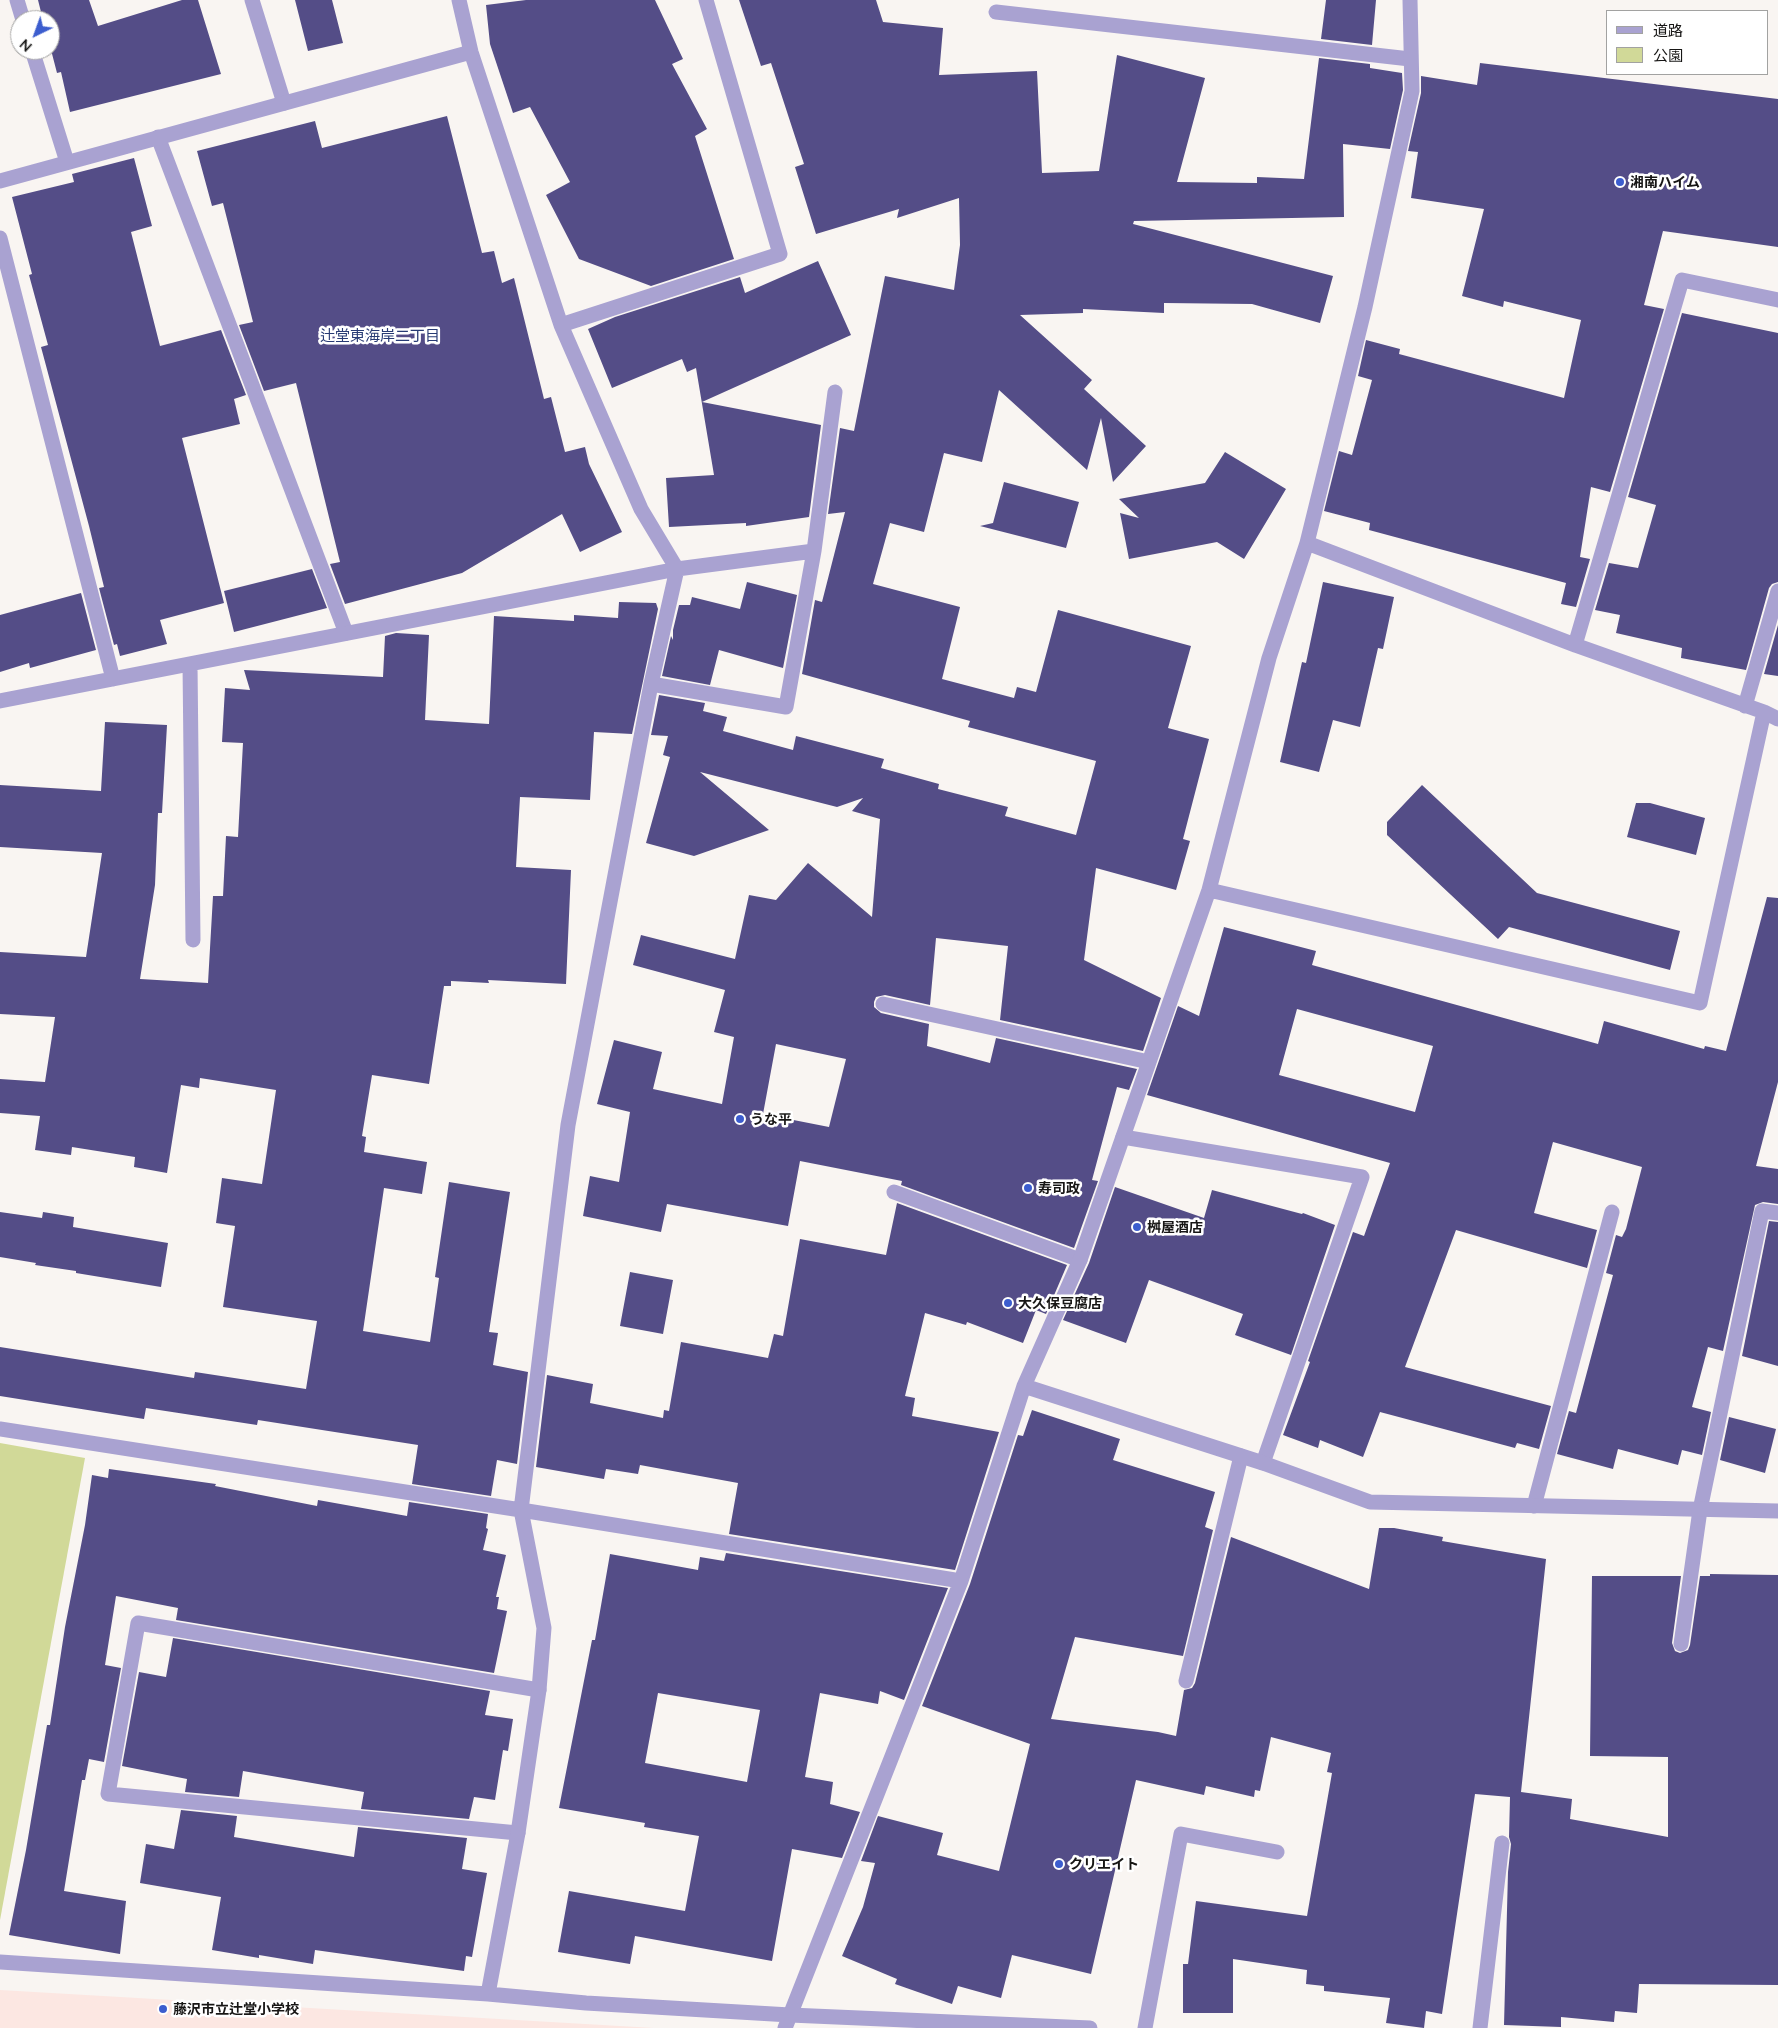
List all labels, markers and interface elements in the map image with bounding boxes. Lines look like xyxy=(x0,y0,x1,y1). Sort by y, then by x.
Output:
north arrow xyxy=(10,10,60,60)
legend xyxy=(1606,10,1768,75)
text: 道路 xyxy=(1653,21,1683,39)
text: N xyxy=(16,36,35,56)
text: 公園 xyxy=(1653,46,1683,64)
place label: 湘南ハイム xyxy=(1630,174,1700,190)
marker: 湘南ハイム xyxy=(1614,176,1626,188)
district label: 辻堂東海岸二丁目 xyxy=(320,327,440,345)
place label: うな平 xyxy=(750,1111,792,1127)
marker: うな平 xyxy=(734,1113,746,1125)
place label: 寿司政 xyxy=(1038,1180,1080,1196)
marker: 寿司政 xyxy=(1022,1182,1034,1194)
place label: 桝屋酒店 xyxy=(1147,1219,1203,1235)
marker: 桝屋酒店 xyxy=(1131,1221,1143,1233)
place label: 大久保豆腐店 xyxy=(1018,1295,1102,1311)
marker: 大久保豆腐店 xyxy=(1002,1297,1014,1309)
place label: クリエイト xyxy=(1069,1856,1139,1872)
marker: クリエイト xyxy=(1053,1858,1065,1870)
place label: 藤沢市立辻堂小学校 xyxy=(173,2001,299,2017)
marker: 藤沢市立辻堂小学校 xyxy=(157,2003,169,2015)

